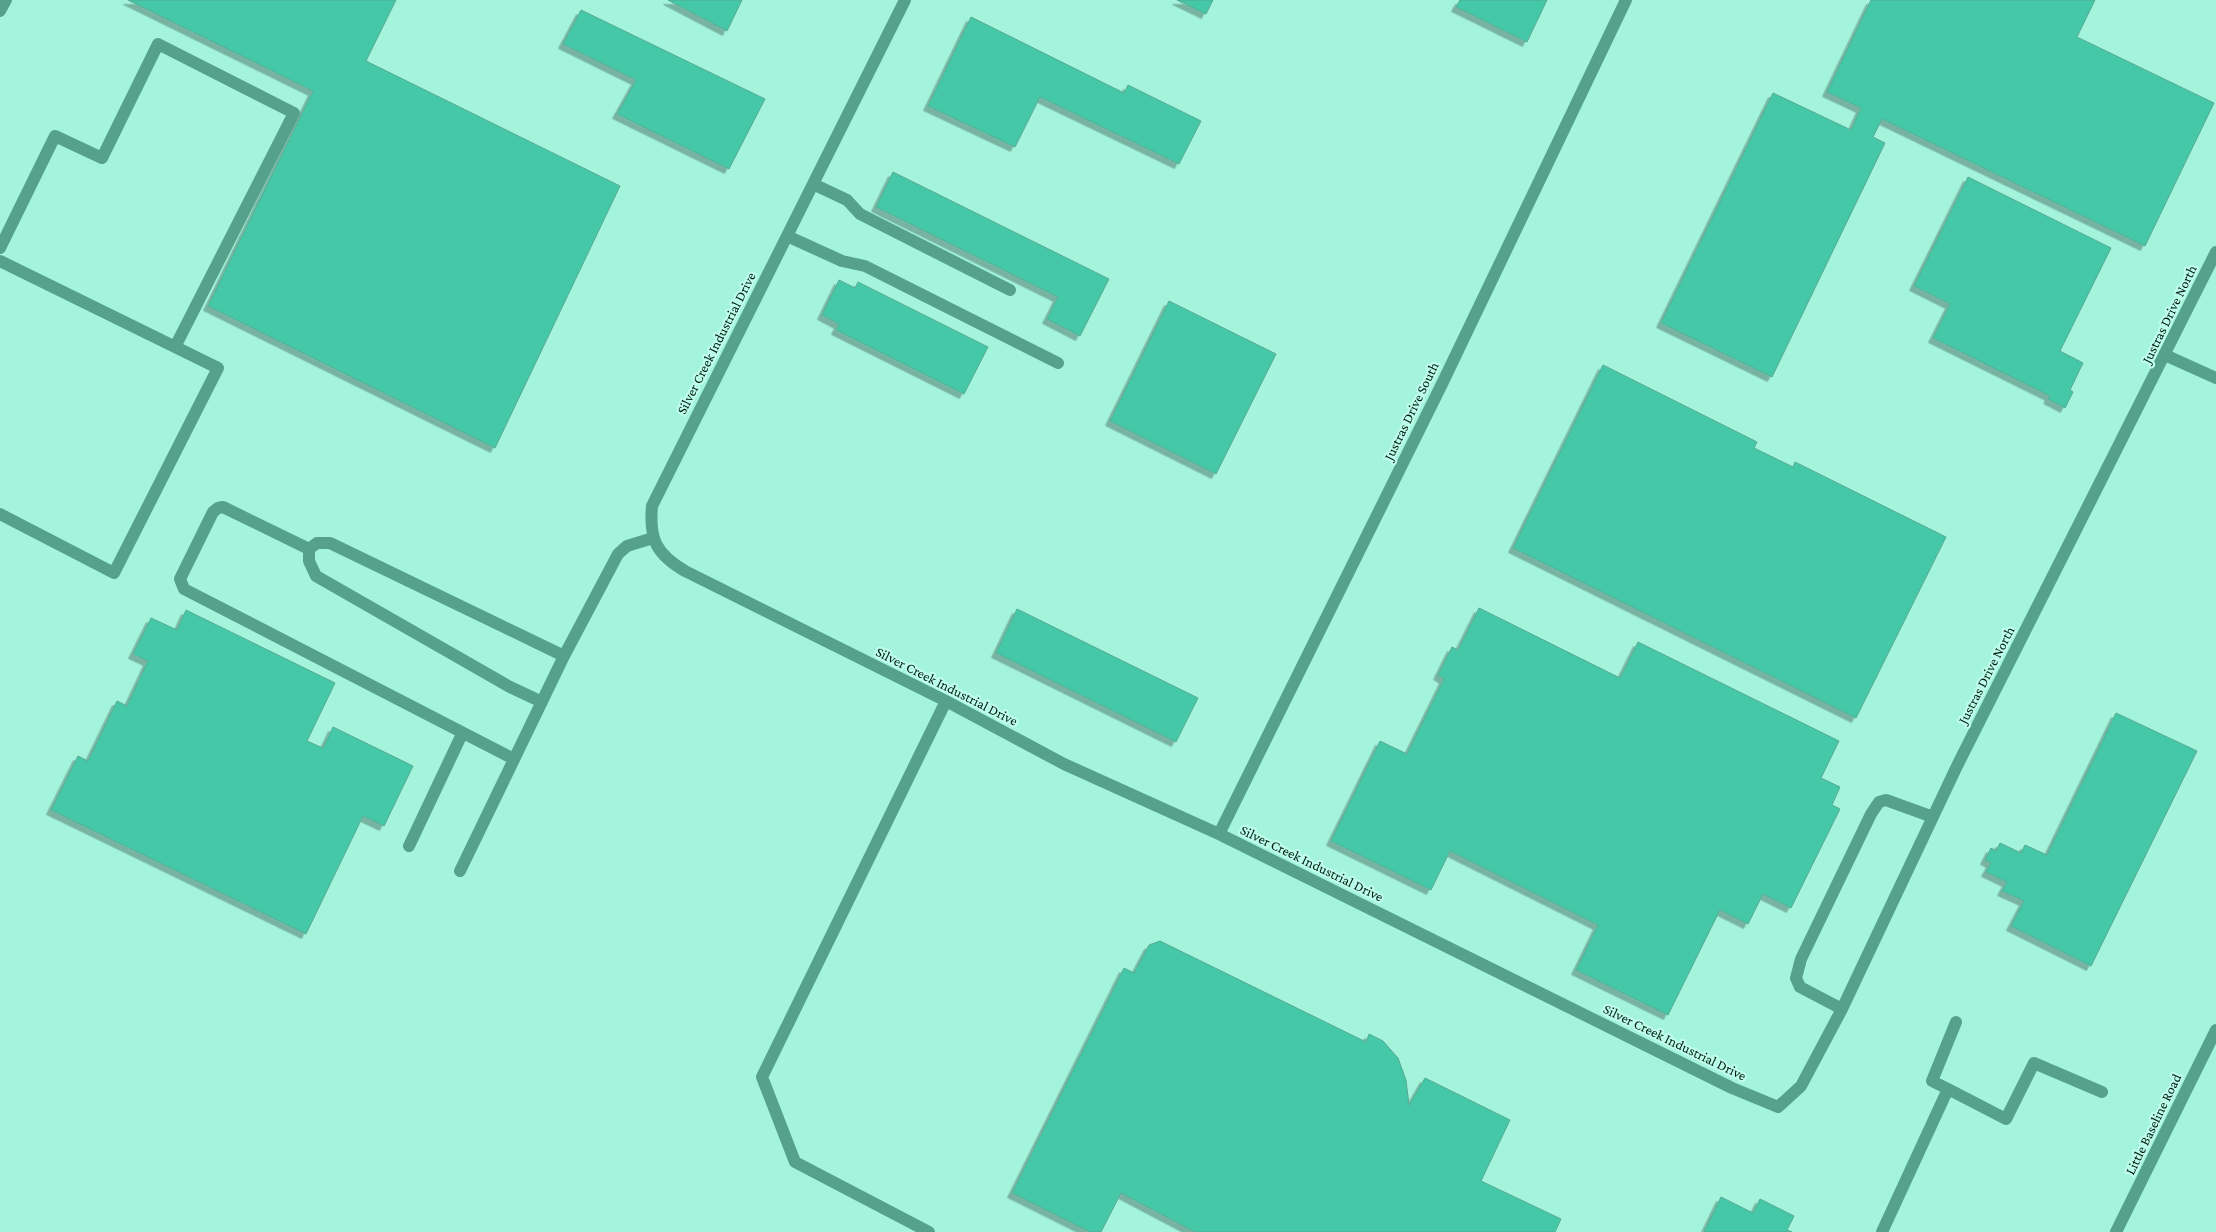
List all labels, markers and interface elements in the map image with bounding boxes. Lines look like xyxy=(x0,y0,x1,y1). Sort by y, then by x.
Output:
street label: Justras Drive North xyxy=(2137,262,2200,368)
street label: Silver Creek Industrial Drive xyxy=(673,269,759,417)
street label: Justras Drive South xyxy=(1379,359,1442,464)
street label: Justras Drive North xyxy=(1954,623,2018,728)
street label: Silver Creek Industrial Drive xyxy=(873,643,1021,729)
street label: Silver Creek Industrial Drive xyxy=(1238,821,1386,905)
street label: Silver Creek Industrial Drive xyxy=(1601,1000,1749,1084)
street label: Little Baseline Road xyxy=(2122,1070,2185,1177)

